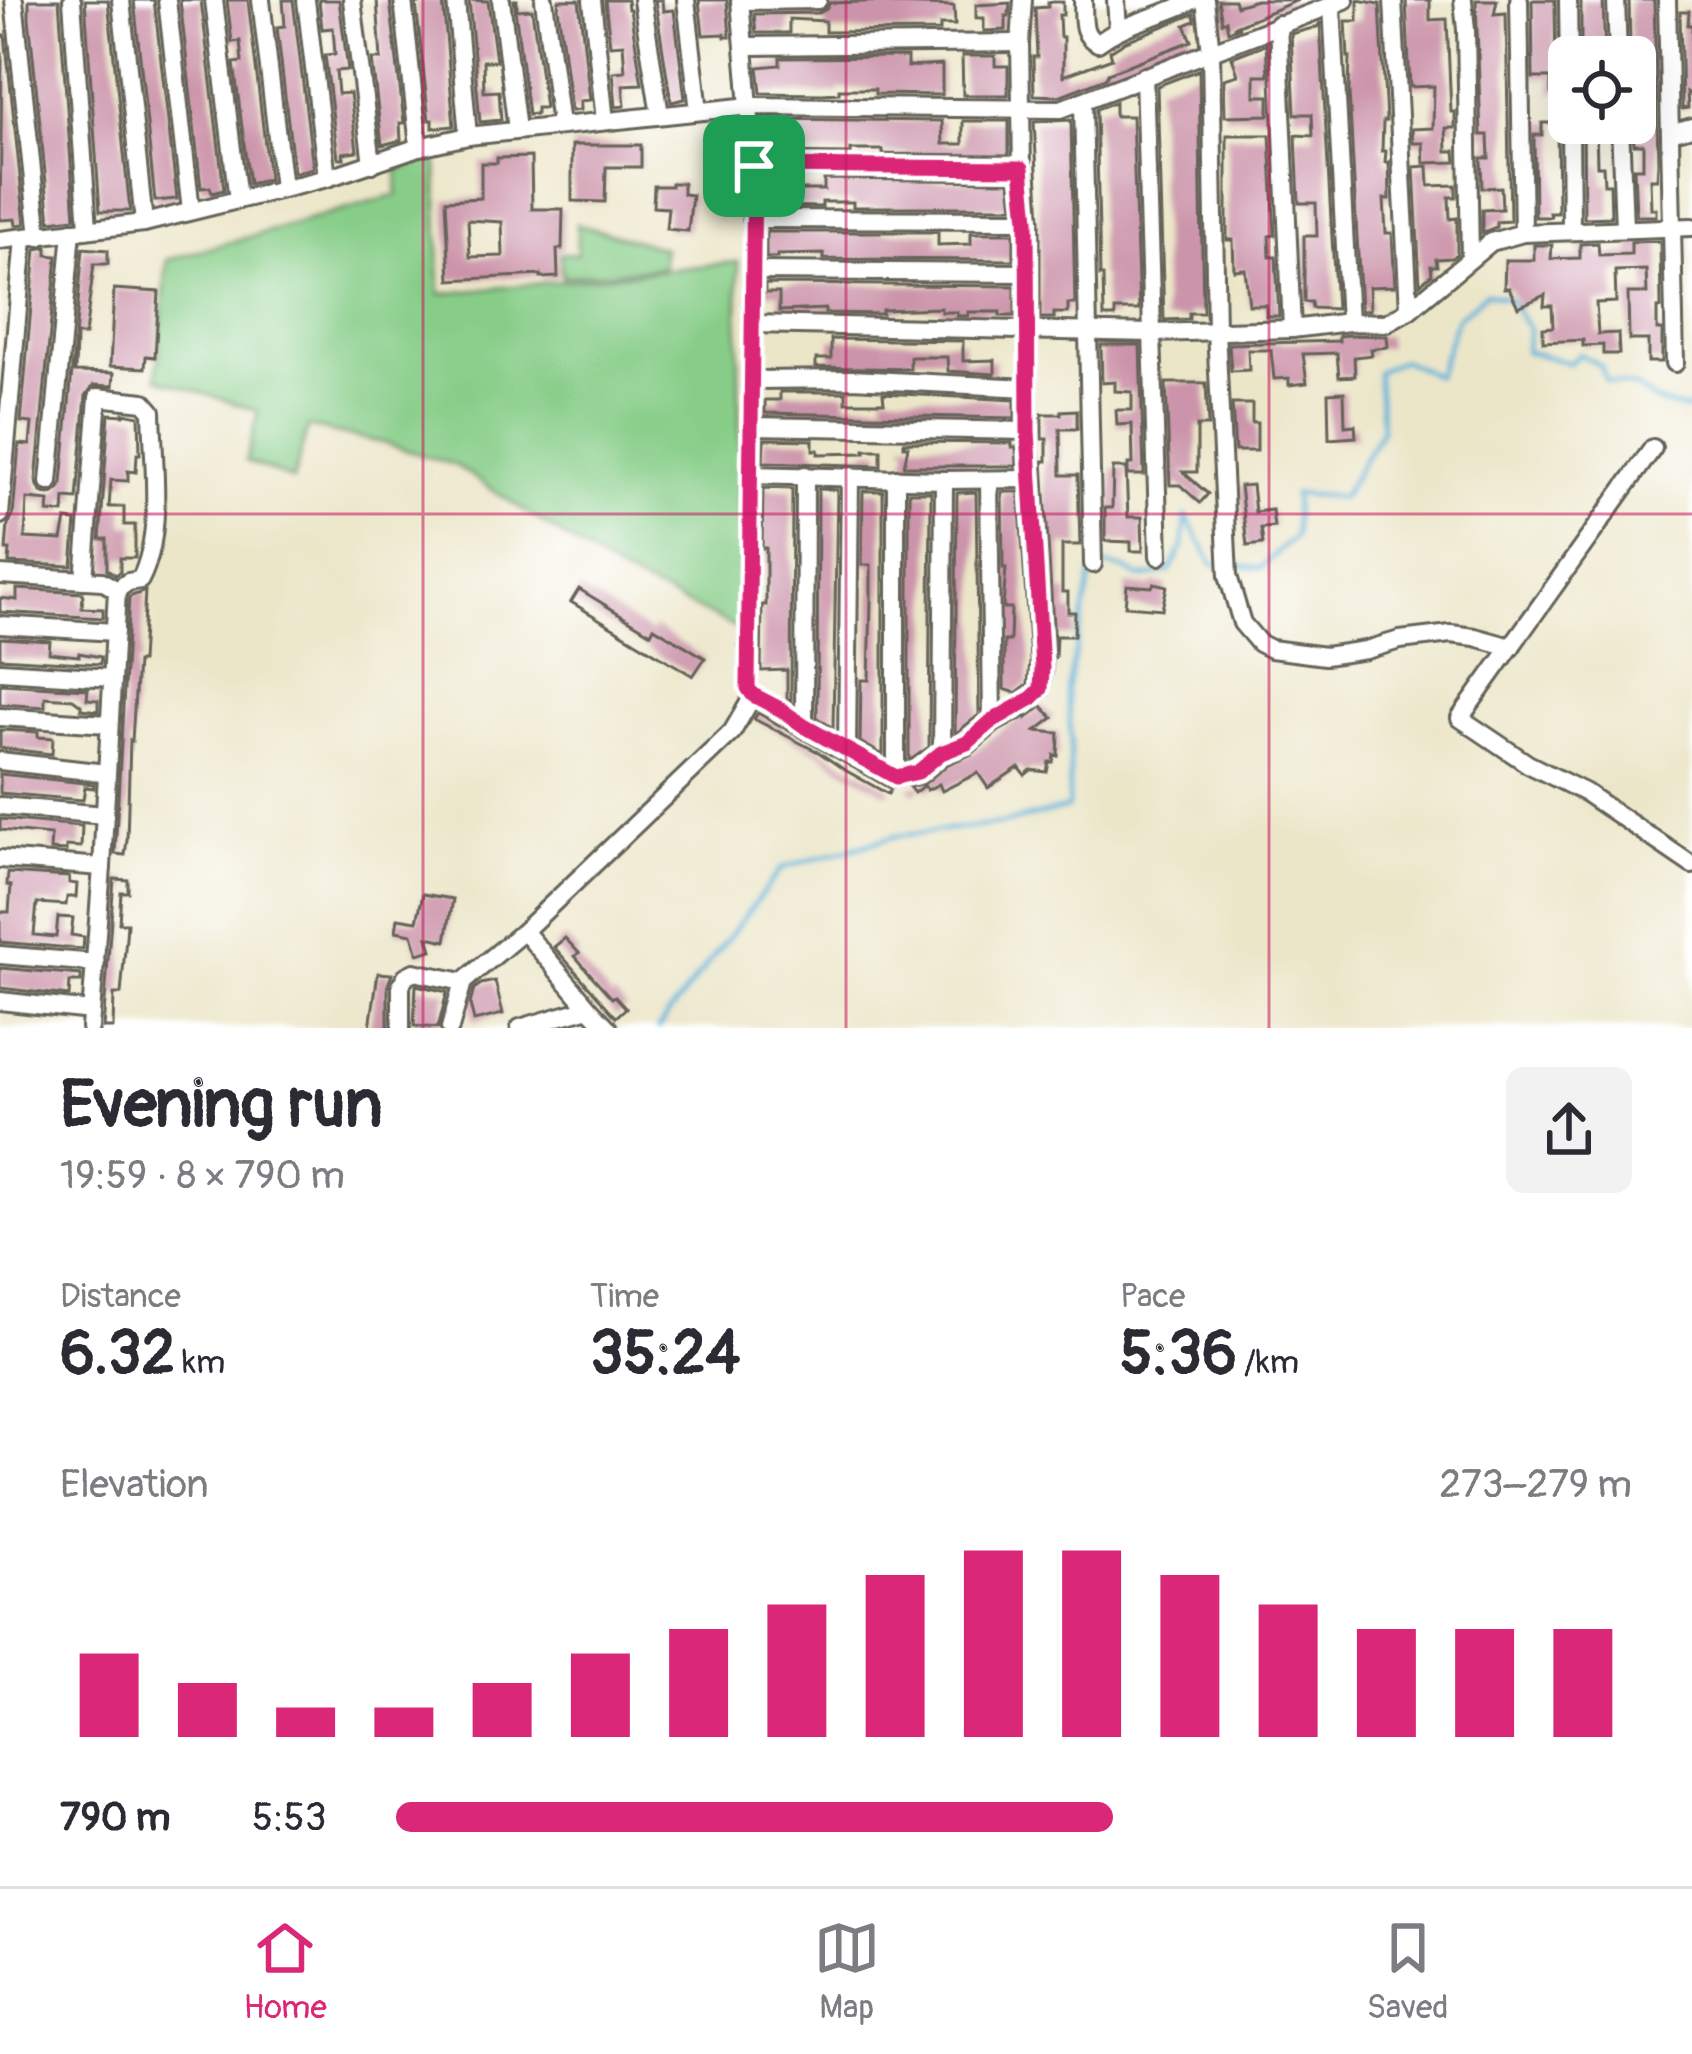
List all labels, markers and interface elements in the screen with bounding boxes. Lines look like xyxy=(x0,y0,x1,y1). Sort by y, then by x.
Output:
map controls xyxy=(1548,36,1656,144)
button: locate xyxy=(1548,36,1656,144)
pin xyxy=(703,115,805,217)
icon: arrive xyxy=(721,133,787,199)
text: Evening run xyxy=(60,1064,383,1147)
button: share xyxy=(1506,1067,1632,1193)
text: 19:59 · 8 × 790 m xyxy=(60,1151,345,1200)
text: Distance xyxy=(60,1276,181,1317)
text: Time xyxy=(590,1276,659,1317)
text: Pace xyxy=(1120,1276,1185,1317)
text: 6.32 xyxy=(60,1317,175,1392)
text: 35:24 xyxy=(590,1317,740,1392)
text: 5:36 xyxy=(1120,1317,1237,1392)
text: km xyxy=(175,1342,225,1383)
text: /km xyxy=(1237,1342,1299,1383)
text: Elevation xyxy=(60,1460,209,1509)
text: 273–279 m xyxy=(1439,1460,1632,1509)
text: 790 m xyxy=(60,1793,170,1842)
text: 5:53 xyxy=(252,1793,326,1842)
tab: Home xyxy=(243,1915,327,2028)
tab: Map xyxy=(814,1915,880,2028)
tab: Saved xyxy=(1367,1915,1449,2028)

